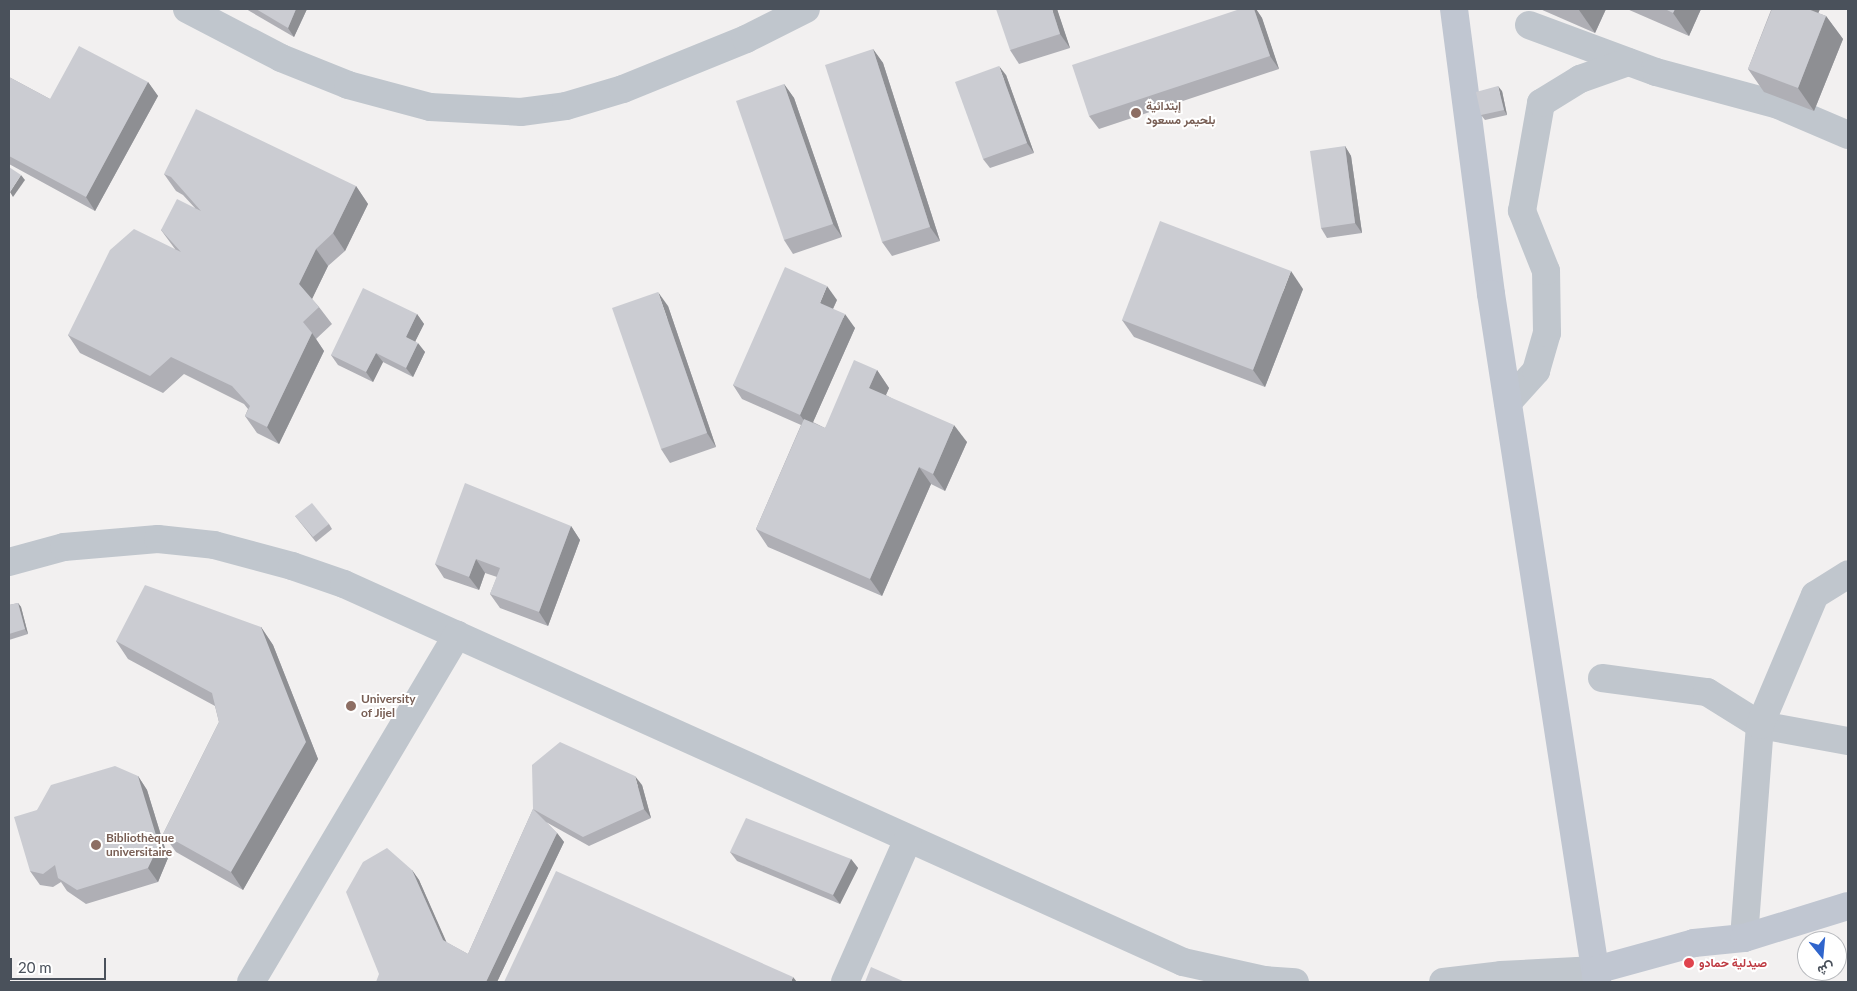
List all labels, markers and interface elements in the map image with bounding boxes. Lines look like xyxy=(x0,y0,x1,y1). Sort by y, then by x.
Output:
place label: إبتدائية بلحيمر مسعود xyxy=(1146,99,1215,127)
marker: إبتدائية بلحيمر مسعود xyxy=(1130,107,1142,119)
place label: University of Jijel xyxy=(361,692,416,720)
marker: University of Jijel xyxy=(345,700,357,712)
place label: Bibliothèque universitaire xyxy=(106,831,174,859)
marker: Bibliothèque universitaire xyxy=(90,839,102,851)
north arrow xyxy=(1797,931,1847,981)
scale bar xyxy=(12,948,109,980)
place label: صيدلية حمادو xyxy=(1699,956,1767,970)
marker: صيدلية حمادو xyxy=(1683,957,1695,969)
text: 20 m xyxy=(18,958,52,976)
text: ش xyxy=(1816,959,1837,980)

